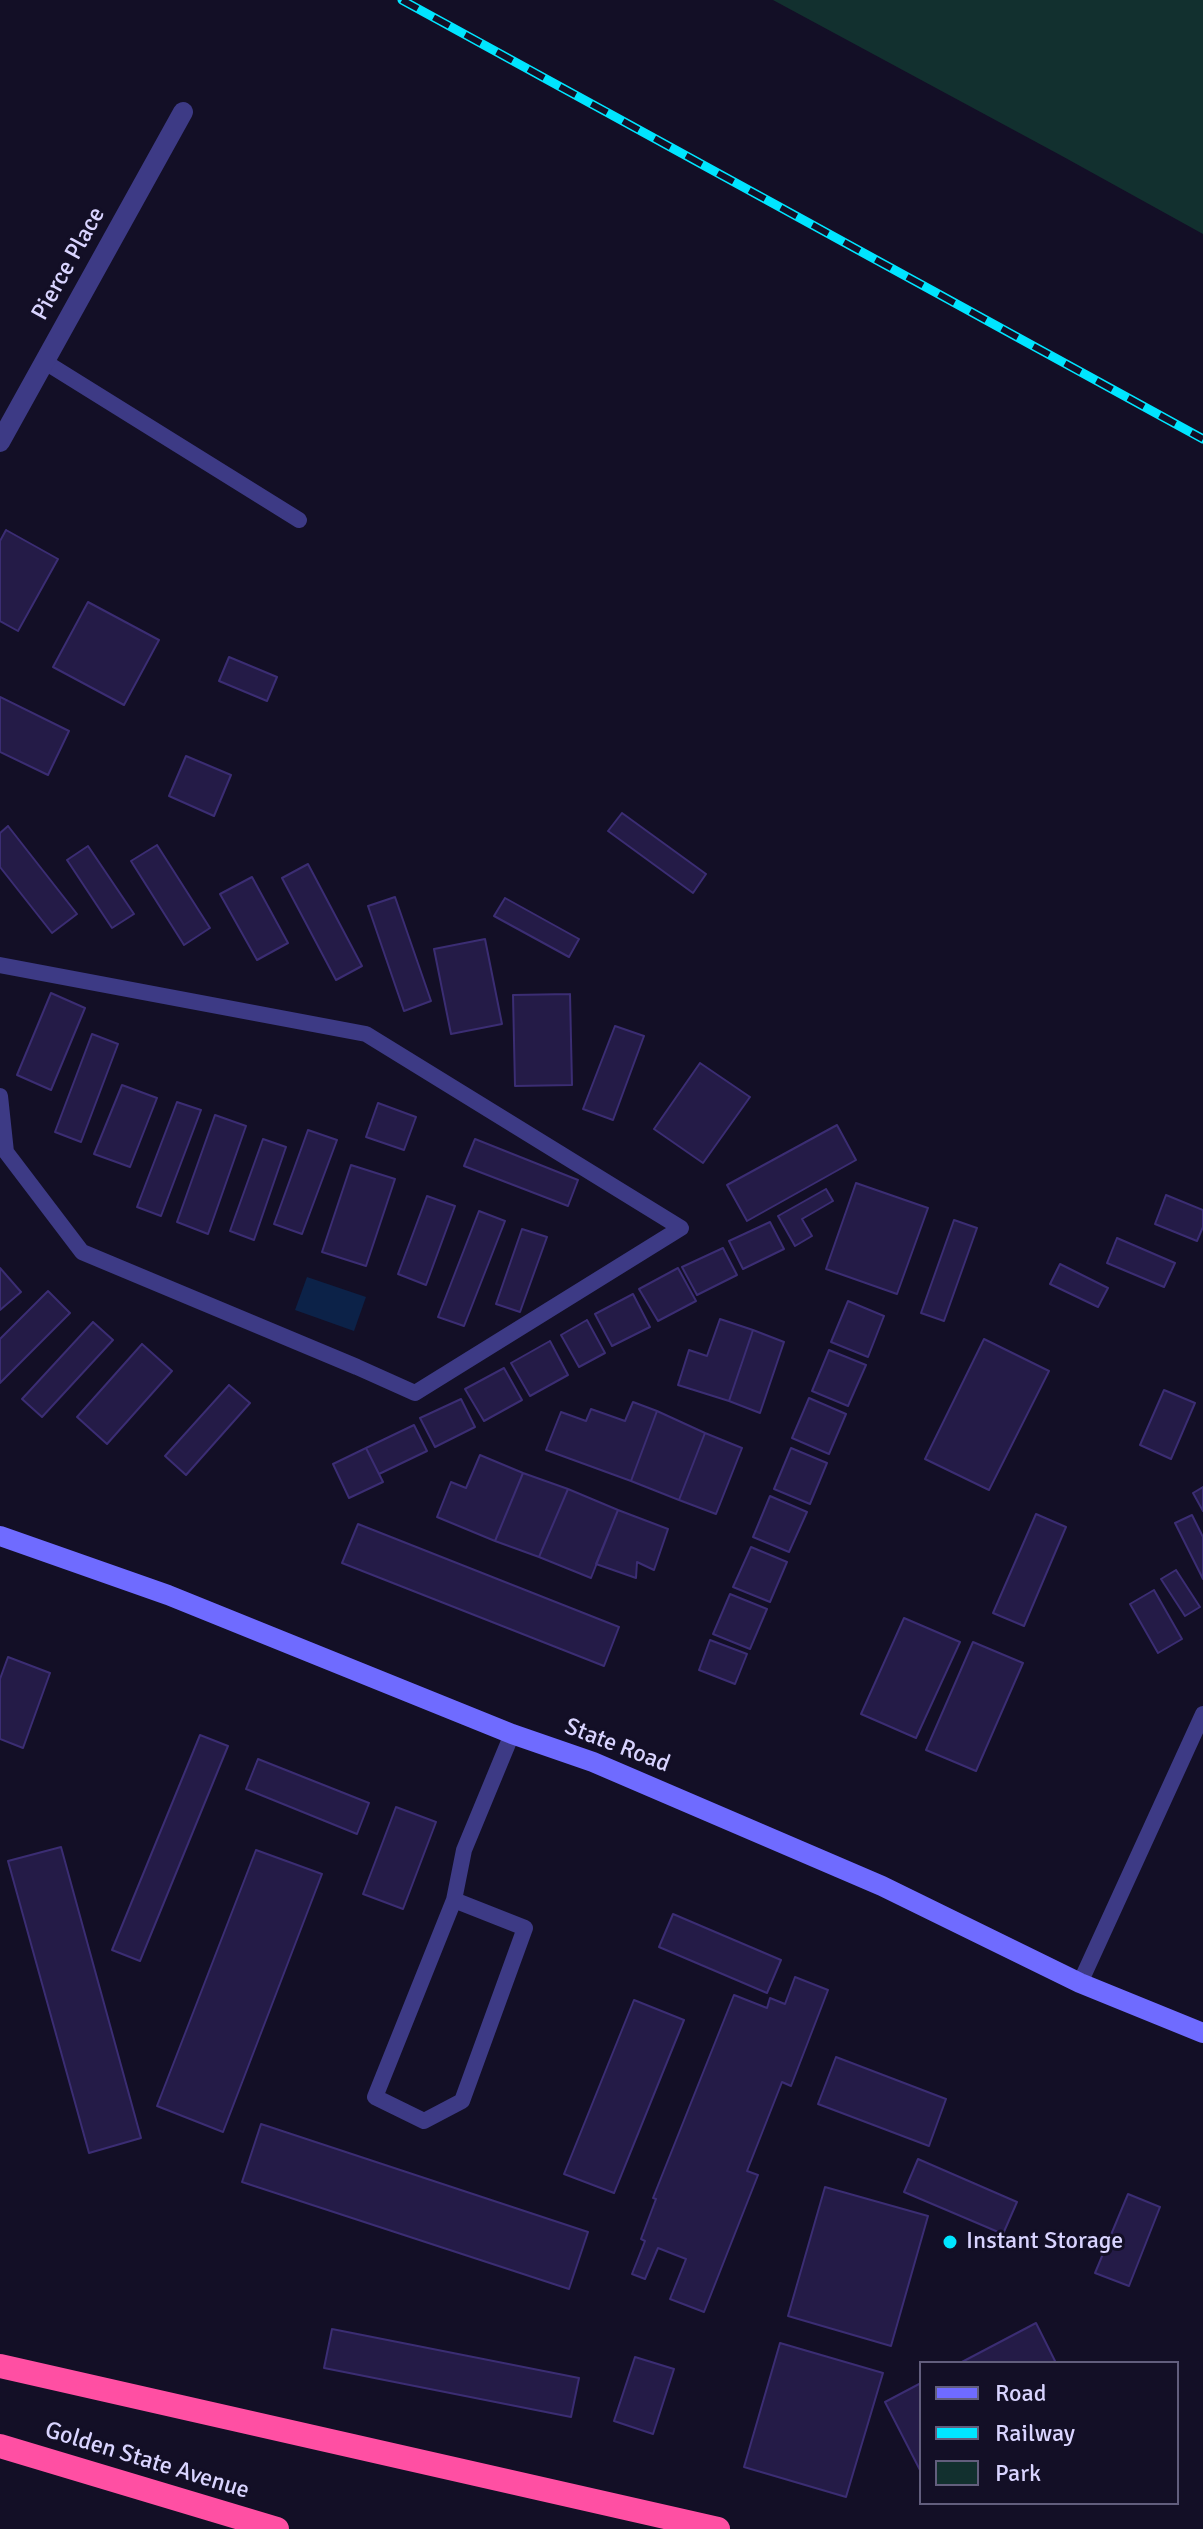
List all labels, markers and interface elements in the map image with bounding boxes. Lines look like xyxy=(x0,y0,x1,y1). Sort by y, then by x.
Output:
street label: Pierce Place xyxy=(26,202,112,326)
street label: State Road xyxy=(560,1713,674,1779)
place label: Instant Storage xyxy=(966,2228,1123,2256)
marker: Instant Storage xyxy=(941,2233,959,2251)
legend xyxy=(919,2361,1179,2505)
text: Road xyxy=(995,2378,1046,2408)
street label: Golden State Avenue xyxy=(41,2416,253,2506)
text: Railway xyxy=(995,2418,1075,2448)
text: Park xyxy=(995,2458,1041,2488)

